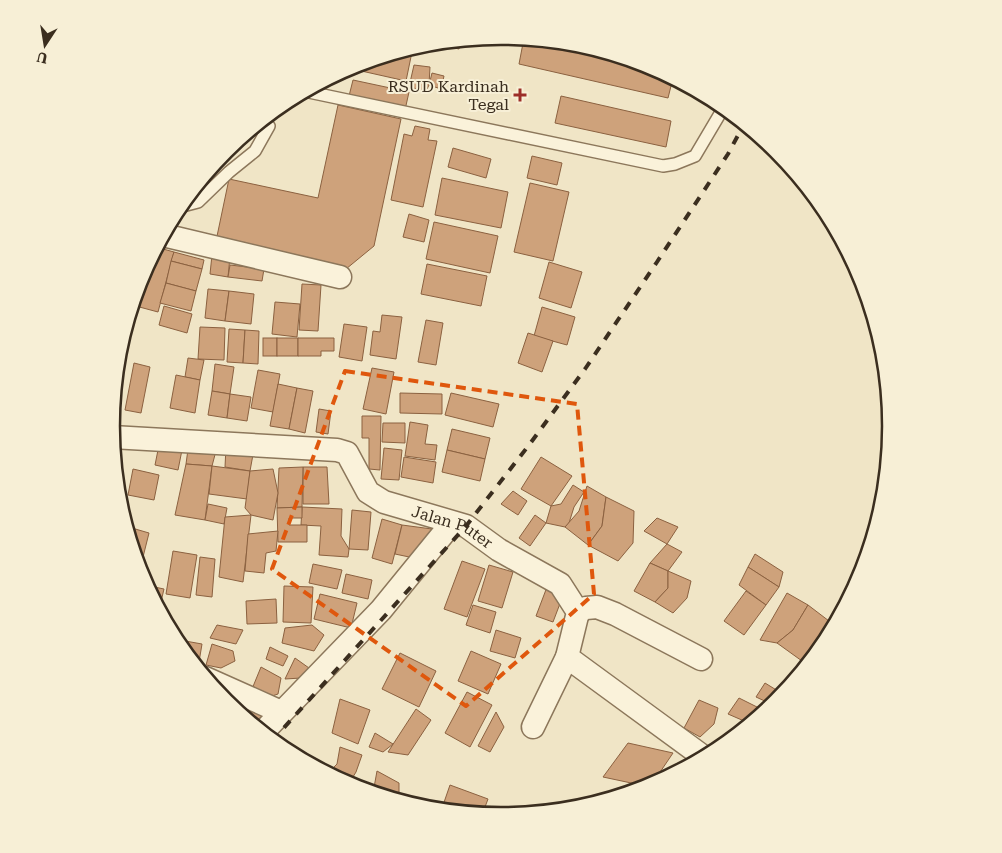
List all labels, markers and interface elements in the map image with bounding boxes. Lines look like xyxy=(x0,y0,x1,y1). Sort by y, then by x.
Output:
north arrow xyxy=(20,20,70,70)
text: U xyxy=(35,49,49,67)
place label: RSUD Kardinah Tegal xyxy=(388,77,509,114)
marker: RSUD Kardinah Tegal xyxy=(513,88,527,102)
street label: Jalan Puter xyxy=(410,501,497,552)

